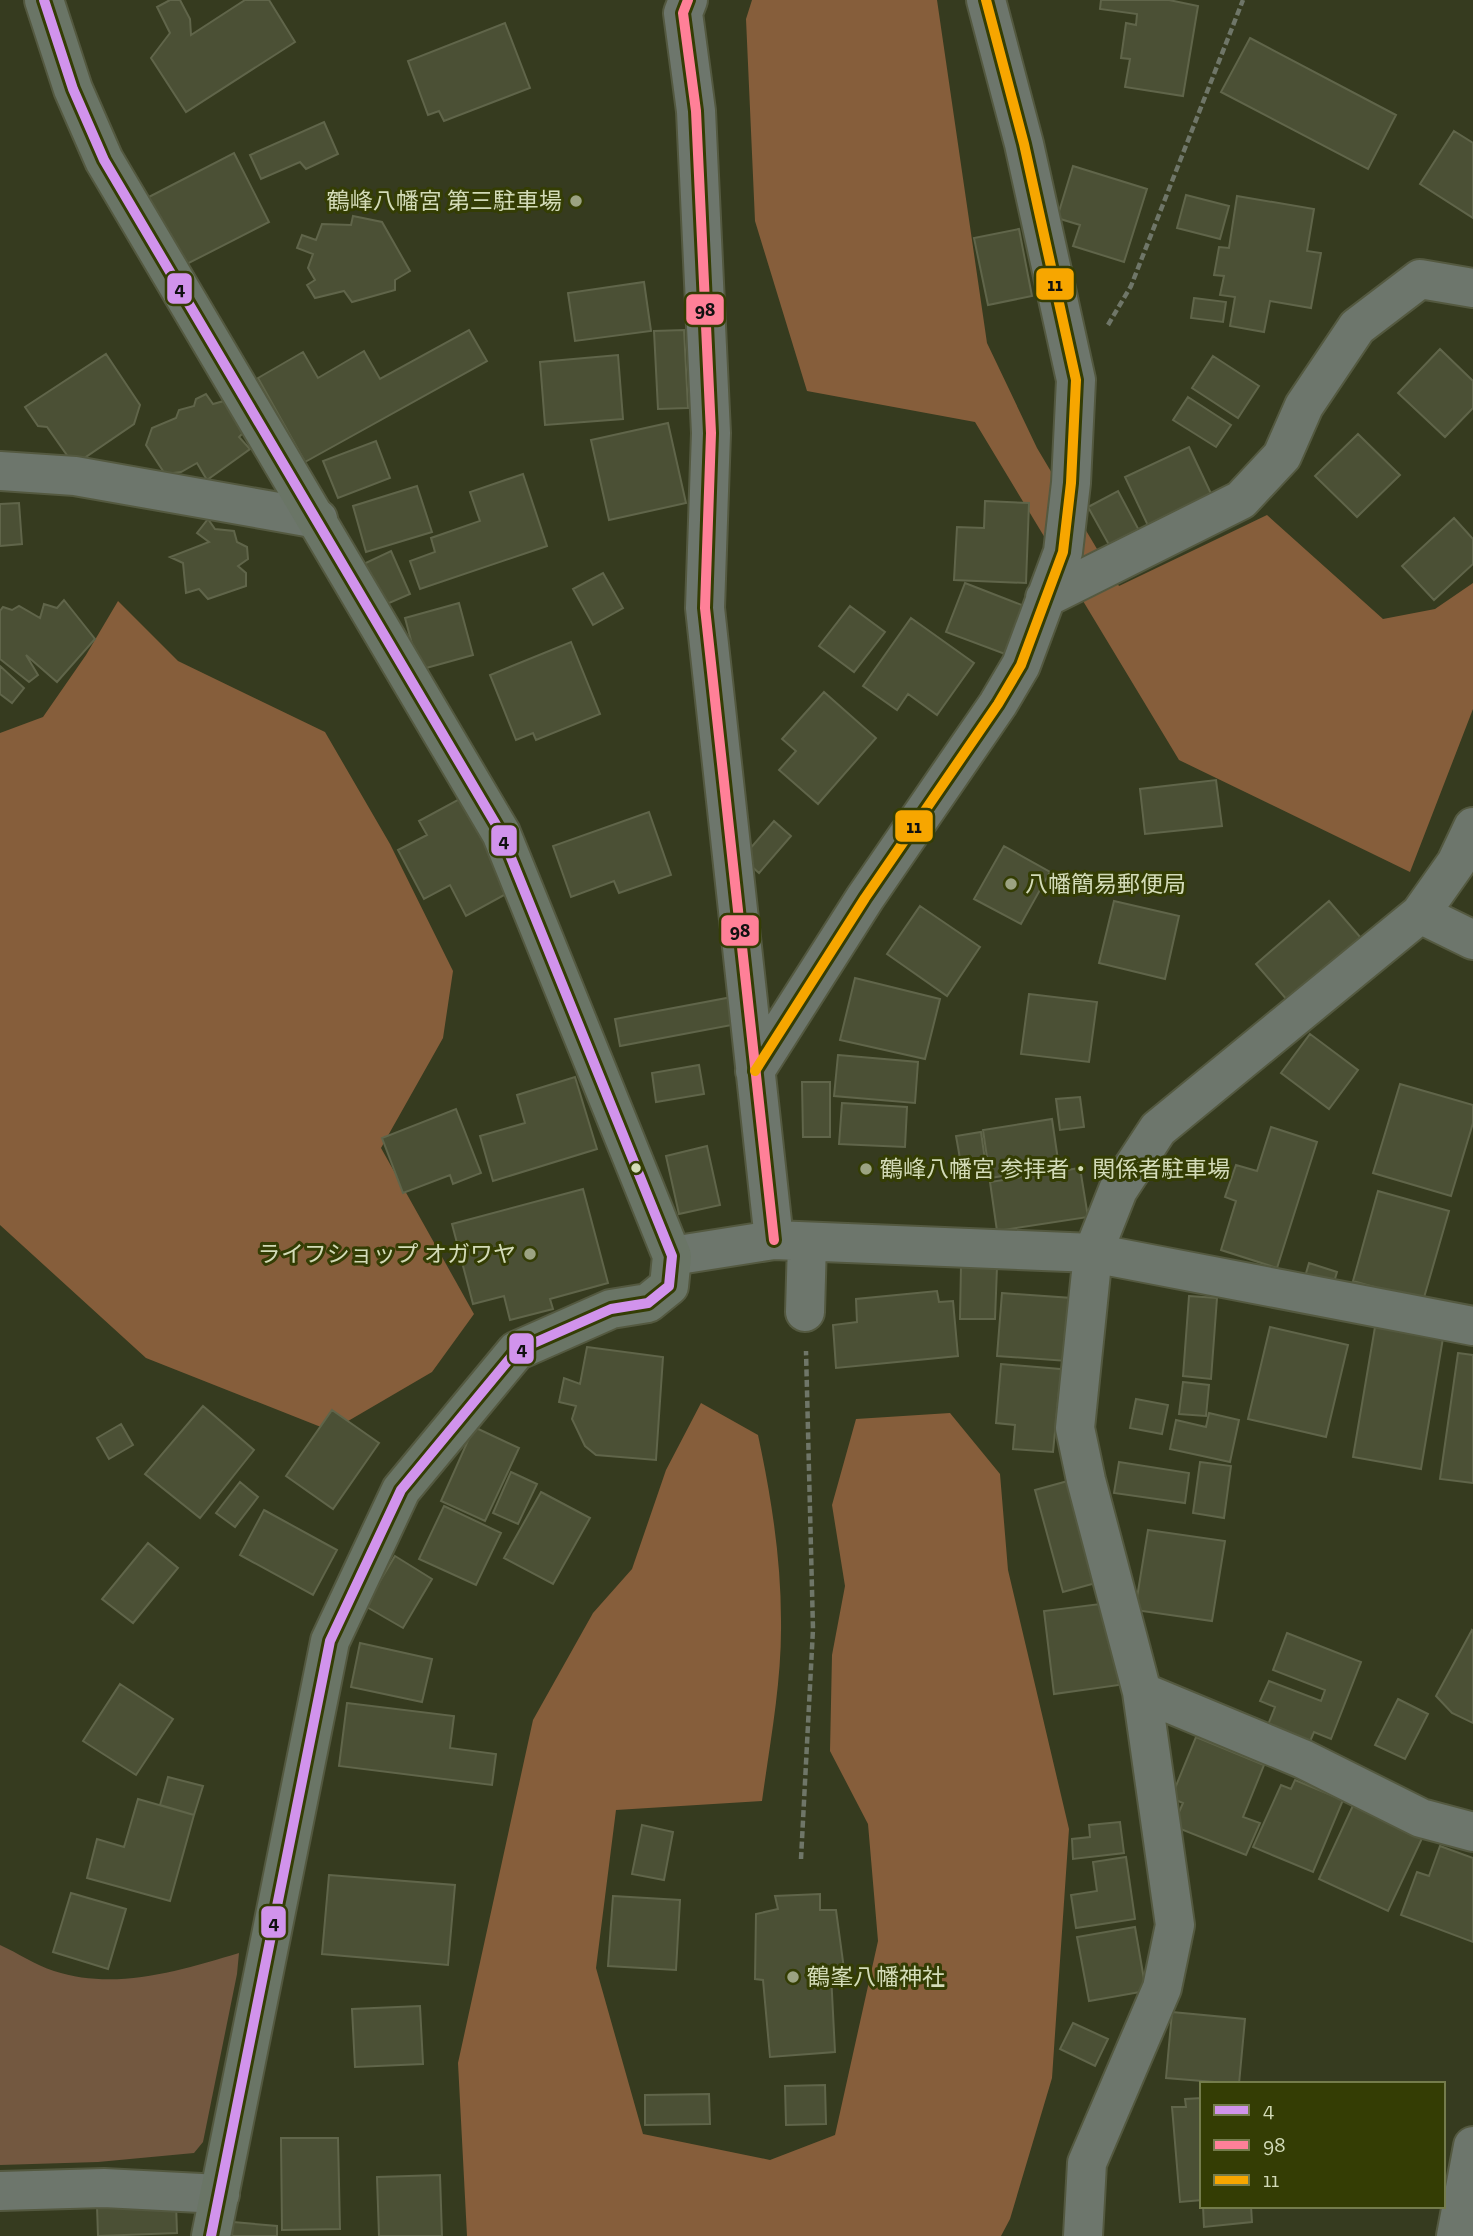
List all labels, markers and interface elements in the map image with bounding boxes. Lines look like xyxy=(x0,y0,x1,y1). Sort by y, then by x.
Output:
place label: 鶴峰八幡宮 第三駐車場 xyxy=(327,187,562,215)
marker: 鶴峰八幡宮 第三駐車場 xyxy=(568,193,584,209)
line badge: 11 xyxy=(1035,267,1075,301)
line badge: 4 xyxy=(166,272,193,305)
text: 11 xyxy=(1047,273,1063,296)
text: 4 xyxy=(175,277,186,300)
line badge: 98 xyxy=(685,293,725,326)
text: 98 xyxy=(695,298,715,321)
line badge: 11 xyxy=(894,809,934,843)
text: 11 xyxy=(906,815,922,838)
line badge: 4 xyxy=(490,824,518,857)
text: 4 xyxy=(499,829,510,852)
place label: 八幡簡易郵便局 xyxy=(1025,870,1186,898)
marker: 八幡簡易郵便局 xyxy=(1003,876,1019,892)
line badge: 98 xyxy=(720,914,760,947)
text: 98 xyxy=(730,919,750,942)
place label: 鶴峰八幡宮 参拝者・関係者駐車場 xyxy=(880,1155,1230,1183)
unlabelled marker xyxy=(629,1161,643,1175)
marker: 鶴峰八幡宮 参拝者・関係者駐車場 xyxy=(858,1161,874,1177)
place label: ライフショップ オガワヤ xyxy=(258,1240,516,1268)
marker: ライフショップ オガワヤ xyxy=(522,1246,538,1262)
line badge: 4 xyxy=(508,1332,535,1365)
text: 4 xyxy=(517,1337,528,1360)
line badge: 4 xyxy=(260,1905,287,1939)
text: 4 xyxy=(269,1911,280,1934)
place label: 鶴峯八幡神社 xyxy=(807,1963,945,1991)
marker: 鶴峯八幡神社 xyxy=(785,1969,801,1985)
legend xyxy=(1200,2082,1445,2208)
text: 4 xyxy=(1263,2097,1274,2122)
text: 98 xyxy=(1263,2132,1285,2157)
text: 11 xyxy=(1263,2167,1279,2192)

